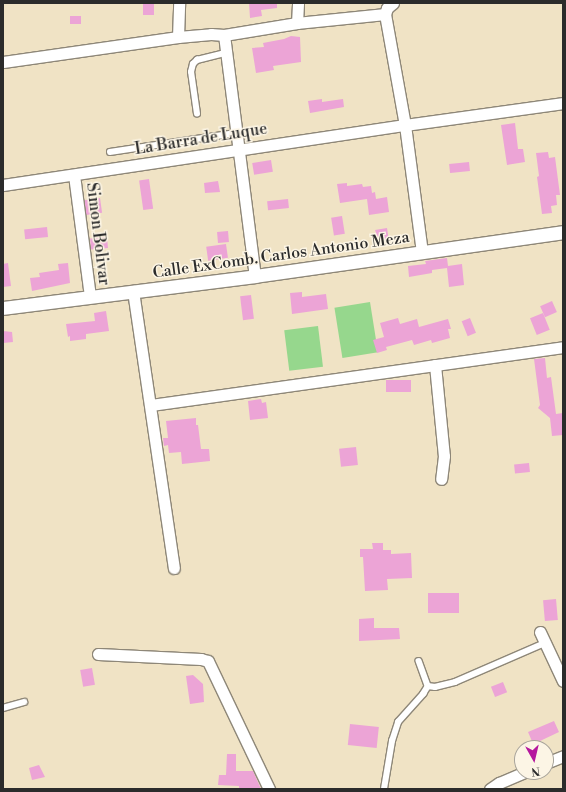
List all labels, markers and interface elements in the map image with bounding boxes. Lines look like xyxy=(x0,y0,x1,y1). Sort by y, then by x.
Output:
street label: La Barra de Luque xyxy=(133,119,269,159)
street label: Simon Bolivar xyxy=(82,181,114,287)
street label: Calle ExComb. Carlos Antonio Meza xyxy=(151,227,411,283)
north arrow xyxy=(514,740,554,780)
text: N xyxy=(530,763,541,778)

